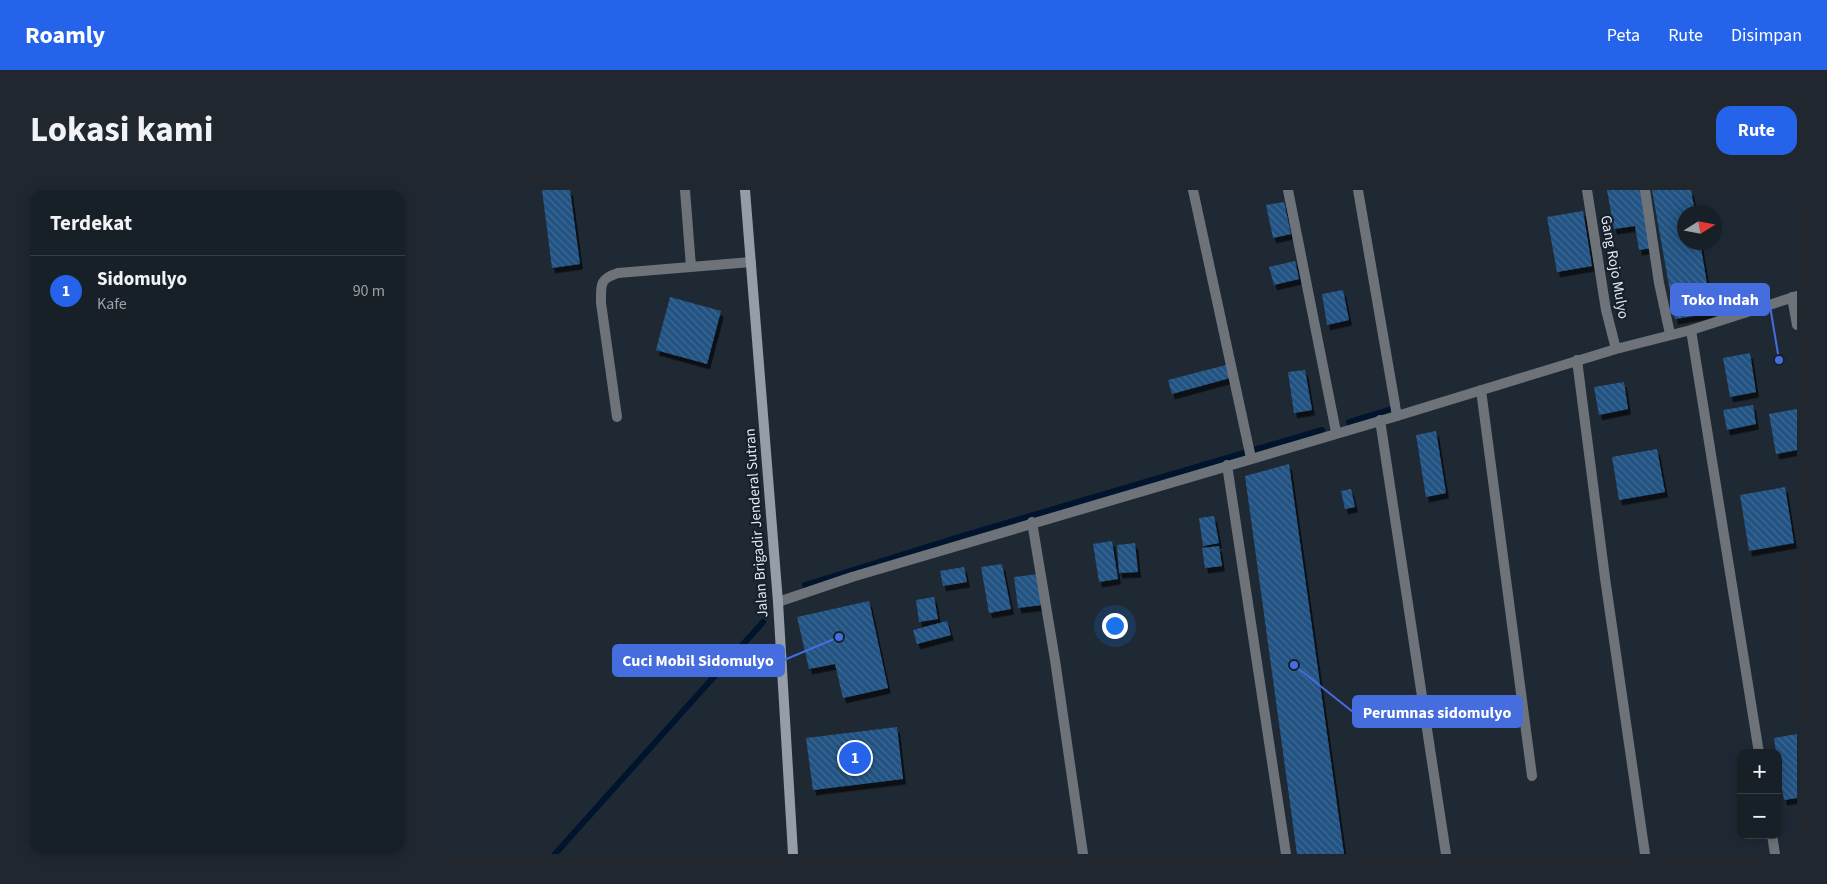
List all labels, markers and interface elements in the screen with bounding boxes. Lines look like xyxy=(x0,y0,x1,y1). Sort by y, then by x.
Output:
text: Roamly xyxy=(25,18,105,53)
text: Peta xyxy=(1607,23,1640,48)
text: Rute xyxy=(1668,23,1703,48)
text: Disimpan xyxy=(1731,23,1802,48)
text: Lokasi kami xyxy=(30,105,213,155)
button: Rute xyxy=(1716,106,1797,155)
north arrow xyxy=(1677,205,1722,250)
text: Terdekat xyxy=(50,208,132,238)
street label: Gang Rojo Mulyo xyxy=(1595,214,1634,321)
text: Sidomulyo xyxy=(97,266,187,293)
text: 1 xyxy=(62,280,70,302)
text: 90 m xyxy=(353,280,385,302)
callout: Toko Indah xyxy=(1671,284,1769,315)
text: Toko Indah xyxy=(1681,289,1759,311)
text: Kafe xyxy=(97,293,127,315)
street label: Jalan Brigadir Jenderal Sutran xyxy=(739,428,774,618)
your location xyxy=(1102,613,1128,639)
callout: Cuci Mobil Sidomulyo xyxy=(613,645,784,676)
text: Cuci Mobil Sidomulyo xyxy=(622,650,774,672)
callout: Perumnas sidomulyo xyxy=(1353,696,1522,727)
text: Perumnas sidomulyo xyxy=(1363,702,1511,724)
pin: 1 xyxy=(839,739,871,777)
map controls xyxy=(1737,749,1782,839)
button: + xyxy=(1737,749,1782,794)
button: − xyxy=(1737,794,1782,839)

